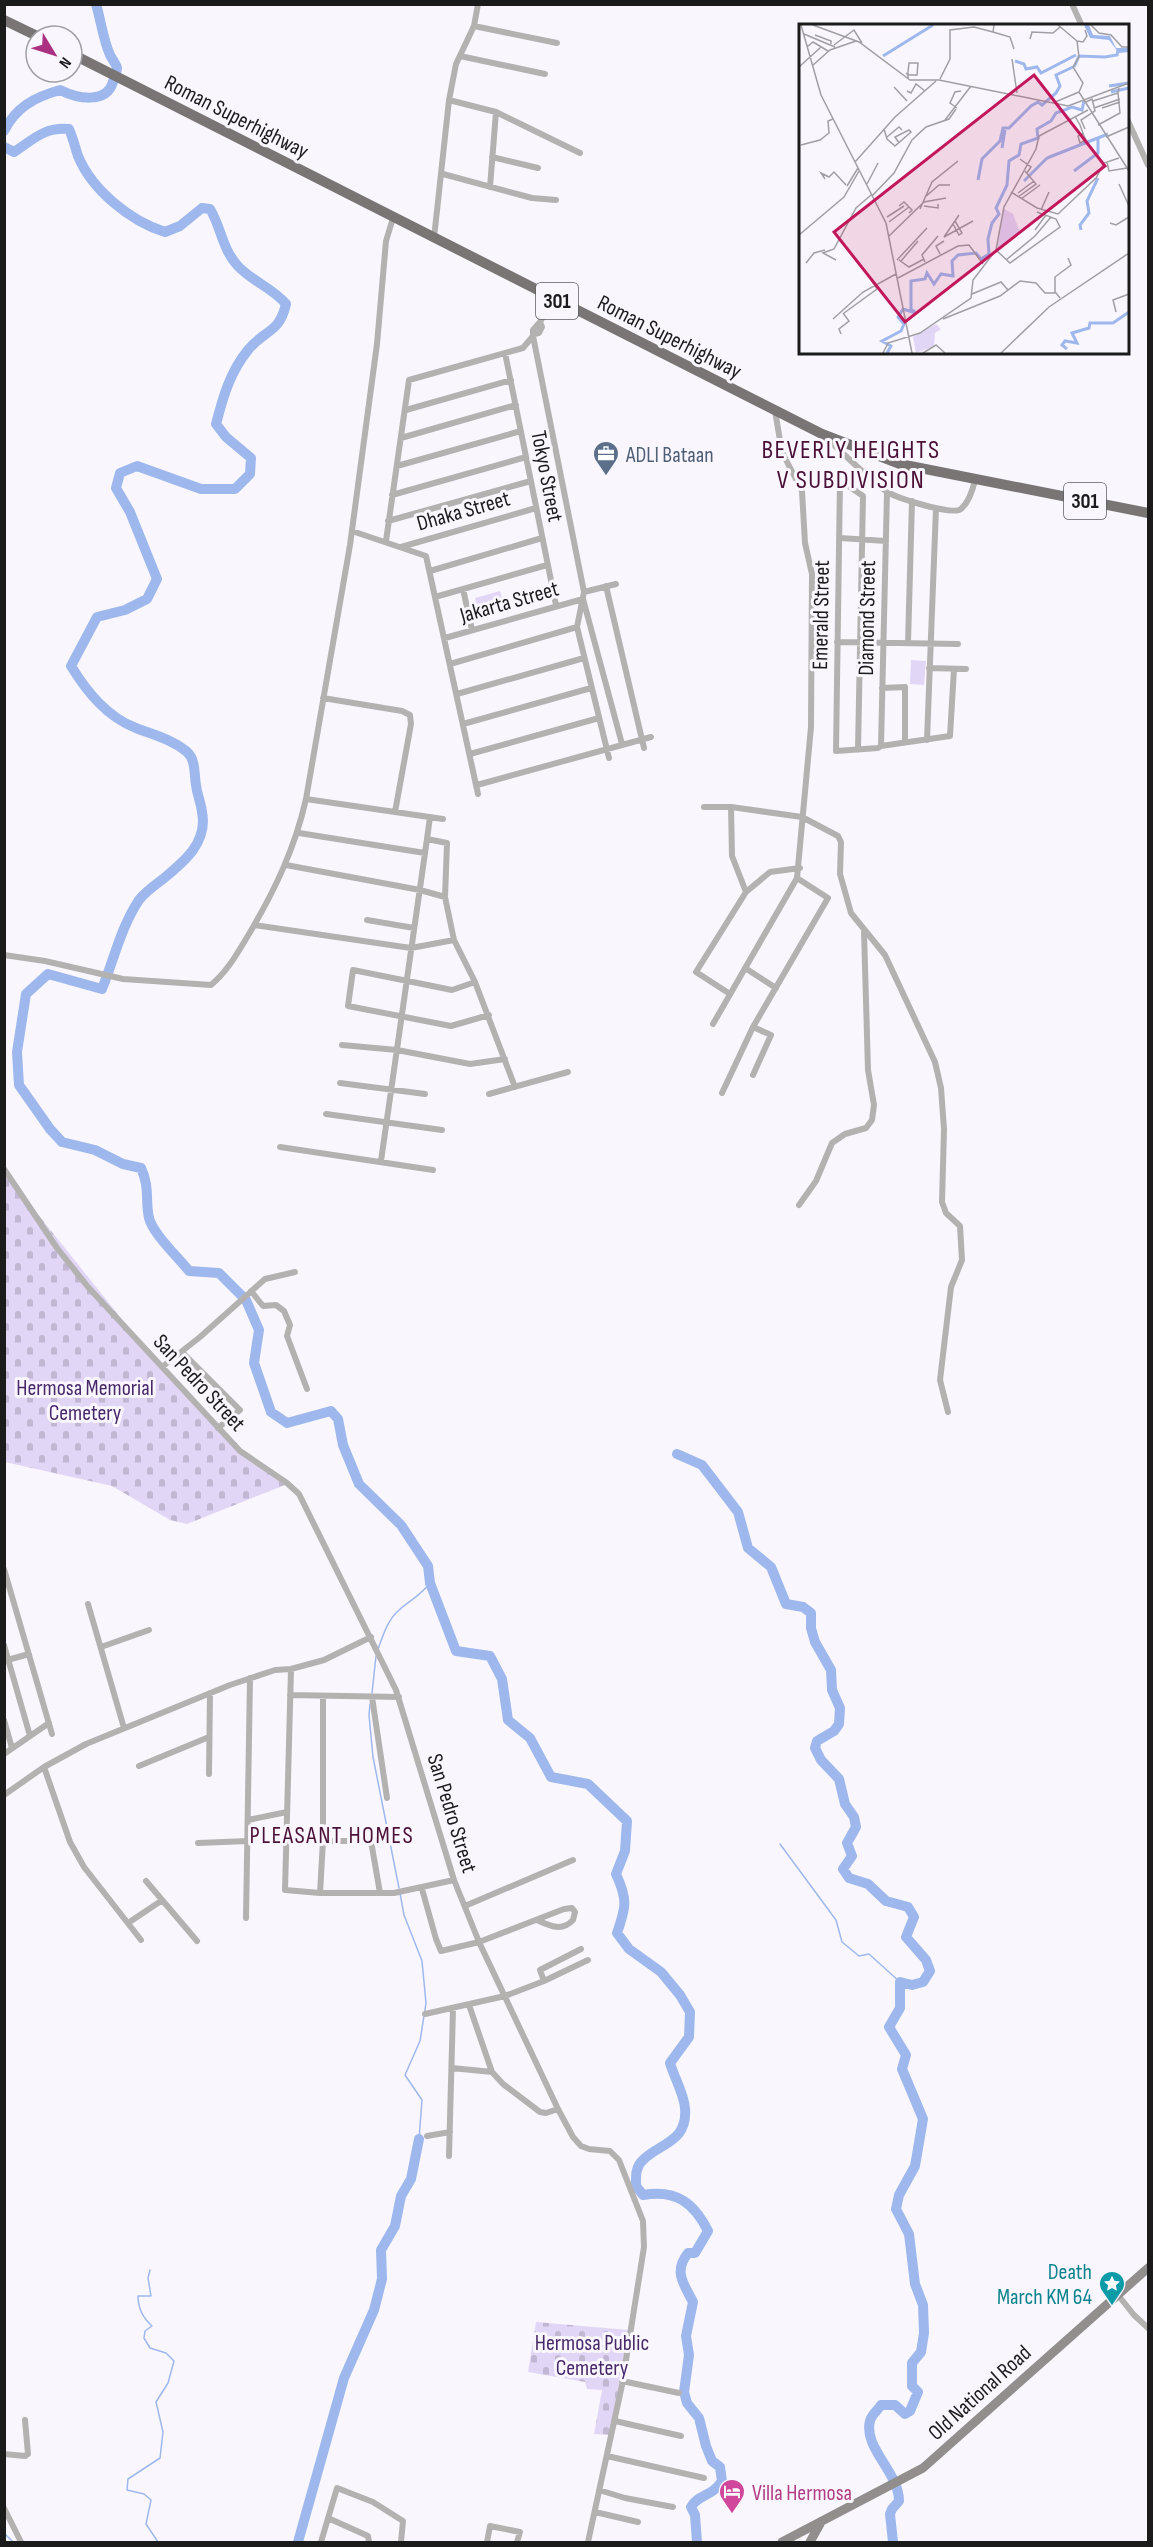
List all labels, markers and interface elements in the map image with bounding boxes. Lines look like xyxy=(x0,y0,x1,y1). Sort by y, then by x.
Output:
north arrow xyxy=(24,24,84,84)
inset map xyxy=(799,24,1129,354)
text: N xyxy=(55,53,75,72)
street label: Roman Superhighway xyxy=(160,69,313,165)
road number: 301 xyxy=(536,283,578,319)
street label: Roman Superhighway xyxy=(593,289,746,385)
street label: Tokyo Street xyxy=(524,428,569,524)
district label: BEVERLY HEIGHTS V SUBDIVISION xyxy=(761,435,941,496)
office icon: ADLI Bataan xyxy=(591,439,621,477)
place label: ADLI Bataan xyxy=(625,442,714,469)
road number: 301 xyxy=(1064,483,1106,519)
street label: Dhaka Street xyxy=(414,485,513,538)
street label: Emerald Street xyxy=(807,560,836,670)
street label: Diamond Street xyxy=(853,560,882,676)
street label: Jakarta Street xyxy=(456,575,562,630)
street label: San Pedro Street xyxy=(147,1329,251,1437)
park label: Hermosa Memorial Cemetery xyxy=(16,1375,154,1427)
street label: San Pedro Street xyxy=(421,1751,483,1877)
district label: PLEASANT HOMES xyxy=(250,1821,414,1850)
place label: Death March KM 64 xyxy=(997,2259,1092,2311)
place icon: Death March KM 64 xyxy=(1097,2269,1127,2307)
park label: Hermosa Public Cemetery xyxy=(535,2330,649,2382)
street label: Old National Road xyxy=(923,2340,1037,2446)
hotel icon: Villa Hermosa xyxy=(717,2477,747,2515)
place label: Villa Hermosa xyxy=(752,2480,852,2507)

